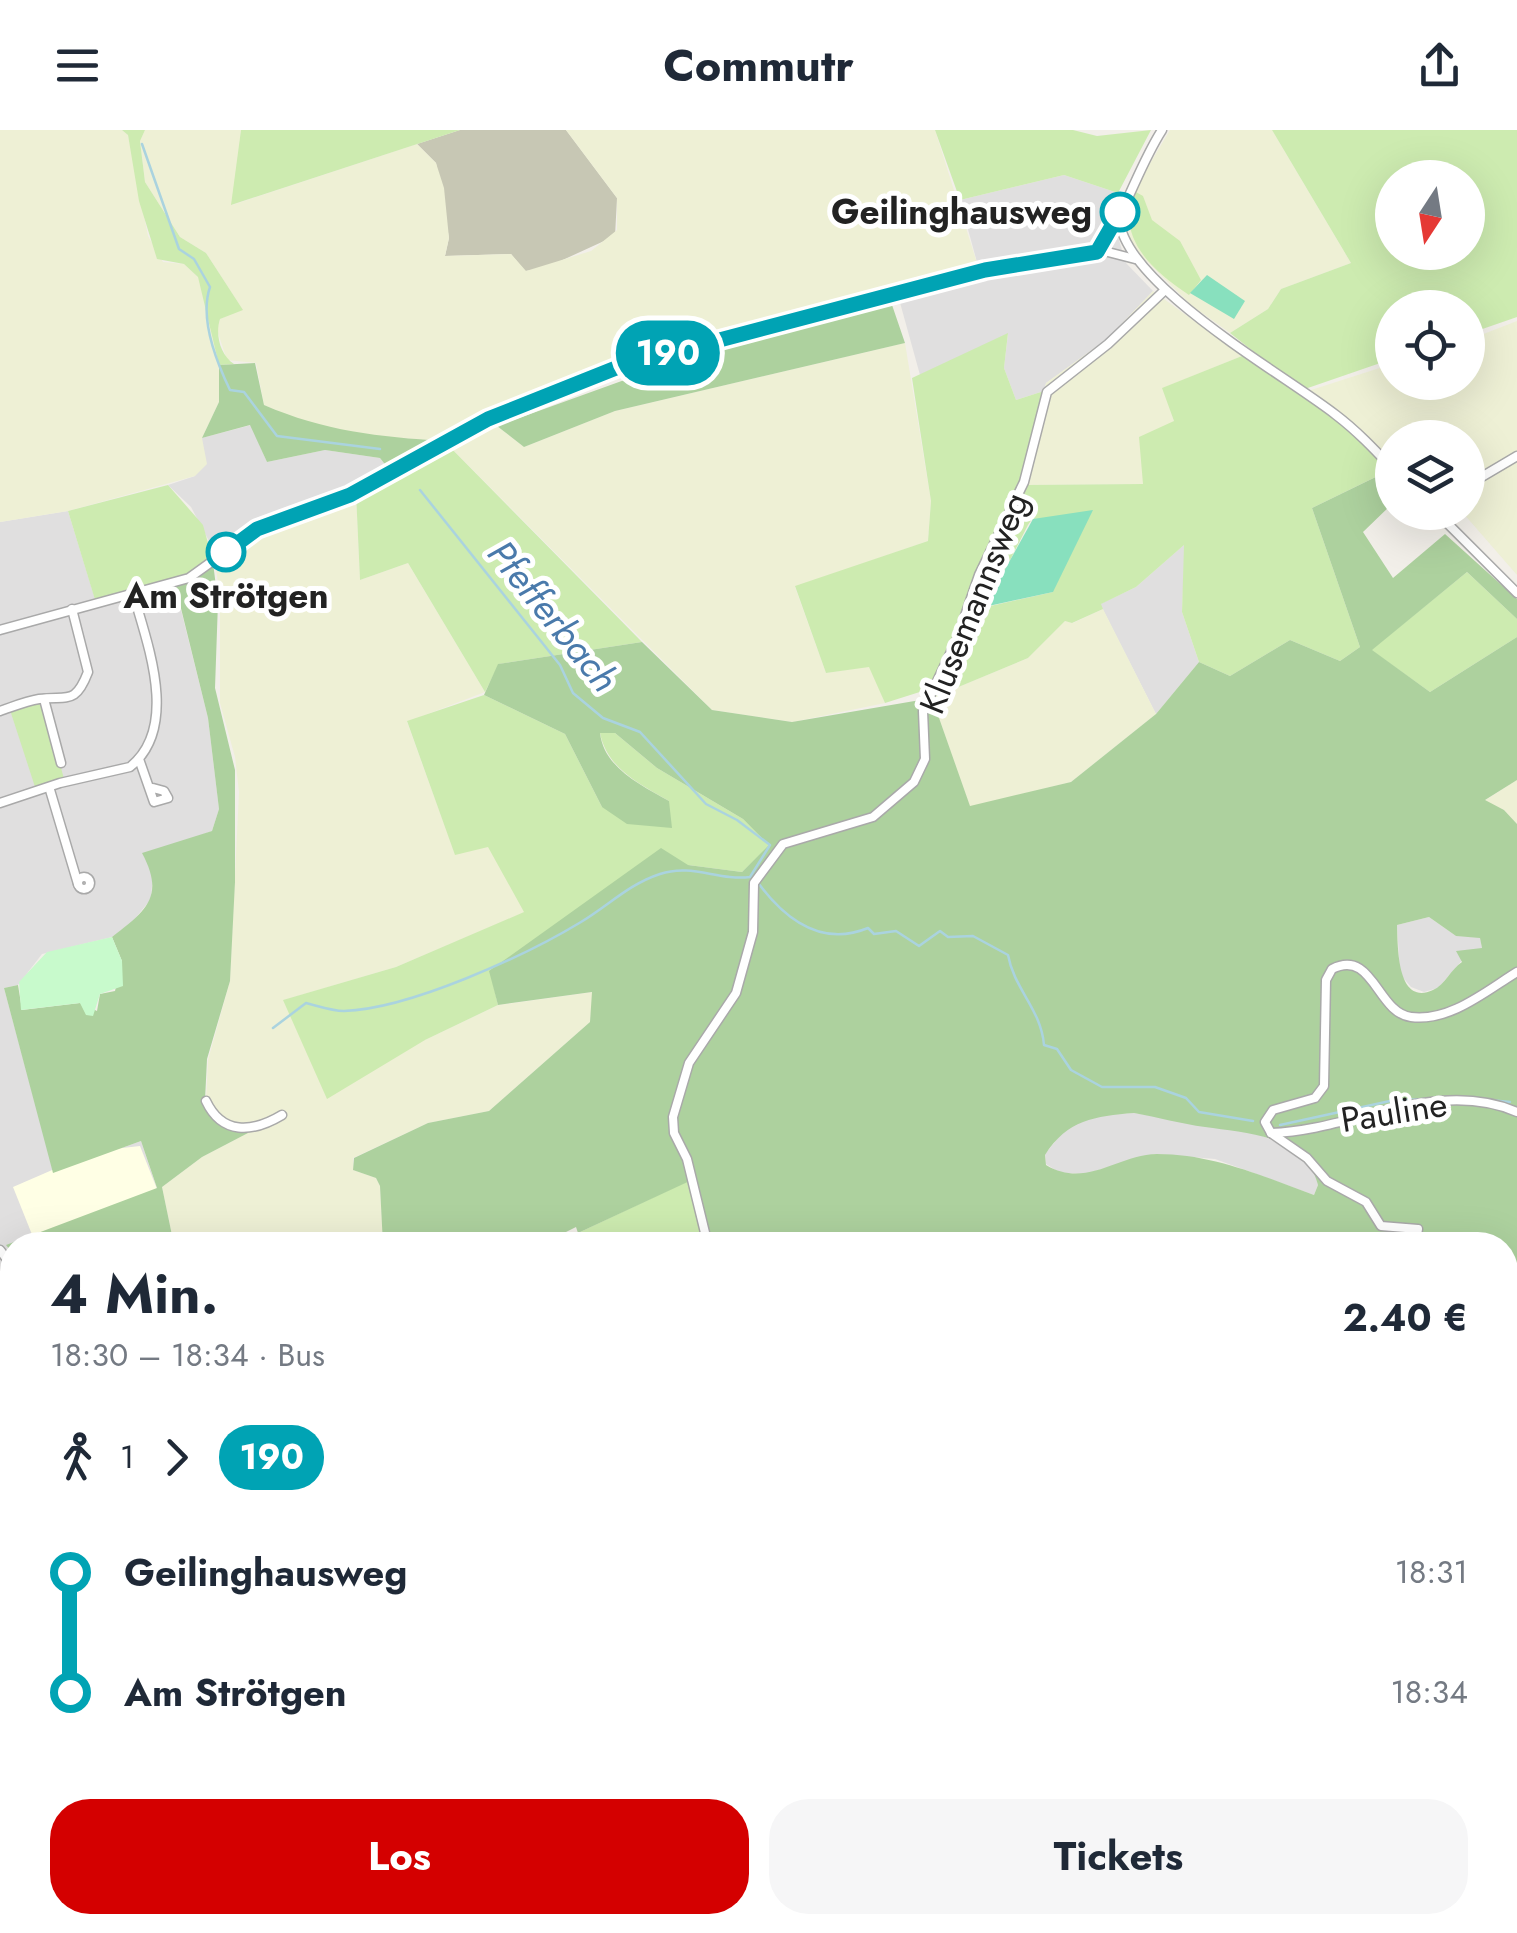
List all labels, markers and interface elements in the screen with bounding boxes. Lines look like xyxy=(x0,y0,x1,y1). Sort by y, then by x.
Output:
text: Commutr xyxy=(663,33,854,98)
icon: menu xyxy=(50,38,105,93)
icon: share xyxy=(1412,38,1467,93)
north arrow xyxy=(1375,160,1485,270)
map controls xyxy=(1375,160,1485,530)
place label: Geilinghausweg xyxy=(831,187,1092,237)
marker: Geilinghausweg xyxy=(1101,193,1139,231)
button: locate xyxy=(1375,290,1485,400)
line badge: 190 xyxy=(610,320,726,386)
text: 190 xyxy=(636,328,700,378)
button: layers xyxy=(1375,420,1485,530)
street label: Klusemannsweg xyxy=(907,485,1041,721)
water label: Pfefferbach xyxy=(475,528,632,704)
marker: Am Strötgen xyxy=(207,533,245,571)
place label: Am Strötgen xyxy=(122,571,329,621)
street label: Pauline xyxy=(1337,1079,1451,1145)
text: 4 Min. xyxy=(50,1254,218,1334)
text: 2.40 € xyxy=(1343,1290,1468,1345)
text: 18:30 – 18:34 · Bus xyxy=(50,1332,325,1378)
icon: walk xyxy=(50,1430,105,1485)
icon: forward xyxy=(149,1430,204,1485)
text: 190 xyxy=(239,1432,304,1482)
text: 1 xyxy=(120,1434,134,1480)
text: Geilinghausweg xyxy=(124,1545,407,1600)
text: 18:31 xyxy=(1395,1549,1468,1595)
text: Am Strötgen xyxy=(124,1665,347,1720)
text: 18:34 xyxy=(1390,1669,1468,1715)
button: Los xyxy=(50,1799,749,1914)
button: Tickets xyxy=(769,1799,1468,1914)

